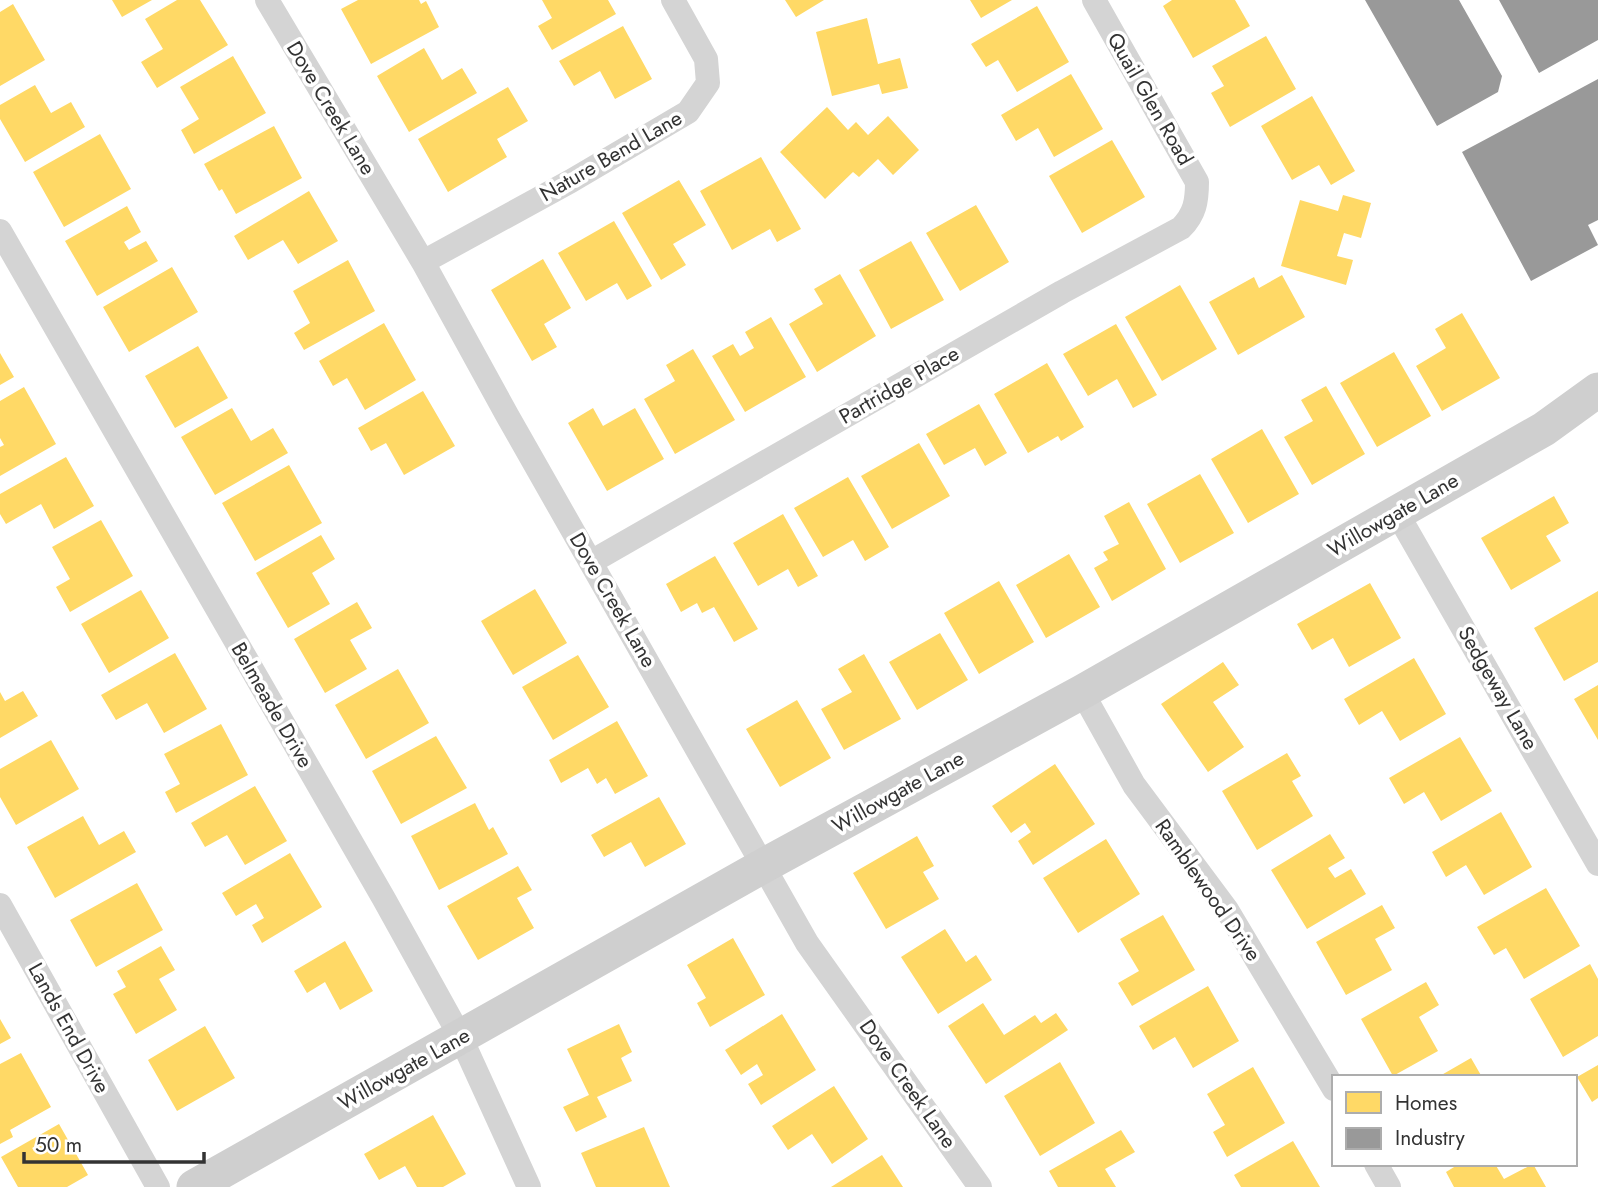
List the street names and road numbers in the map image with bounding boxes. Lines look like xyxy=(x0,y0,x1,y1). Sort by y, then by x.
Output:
street label: Quail Glen Road xyxy=(1100,27,1200,171)
street label: Dove Creek Lane xyxy=(279,35,383,181)
street label: Nature Bend Lane xyxy=(534,103,688,209)
street label: Partridge Place xyxy=(833,338,965,432)
street label: Willowgate Lane xyxy=(1322,465,1464,565)
street label: Dove Creek Lane xyxy=(562,527,664,673)
street label: Sedgeway Lane xyxy=(1451,621,1546,755)
street label: Belmeade Drive xyxy=(224,637,320,773)
street label: Willowgate Lane xyxy=(827,743,970,841)
street label: Ramblewood Drive xyxy=(1148,813,1268,967)
street label: Lands End Drive xyxy=(21,957,117,1099)
street label: Dove Creek Lane xyxy=(852,1013,964,1155)
street label: Willowgate Lane xyxy=(333,1020,476,1118)

